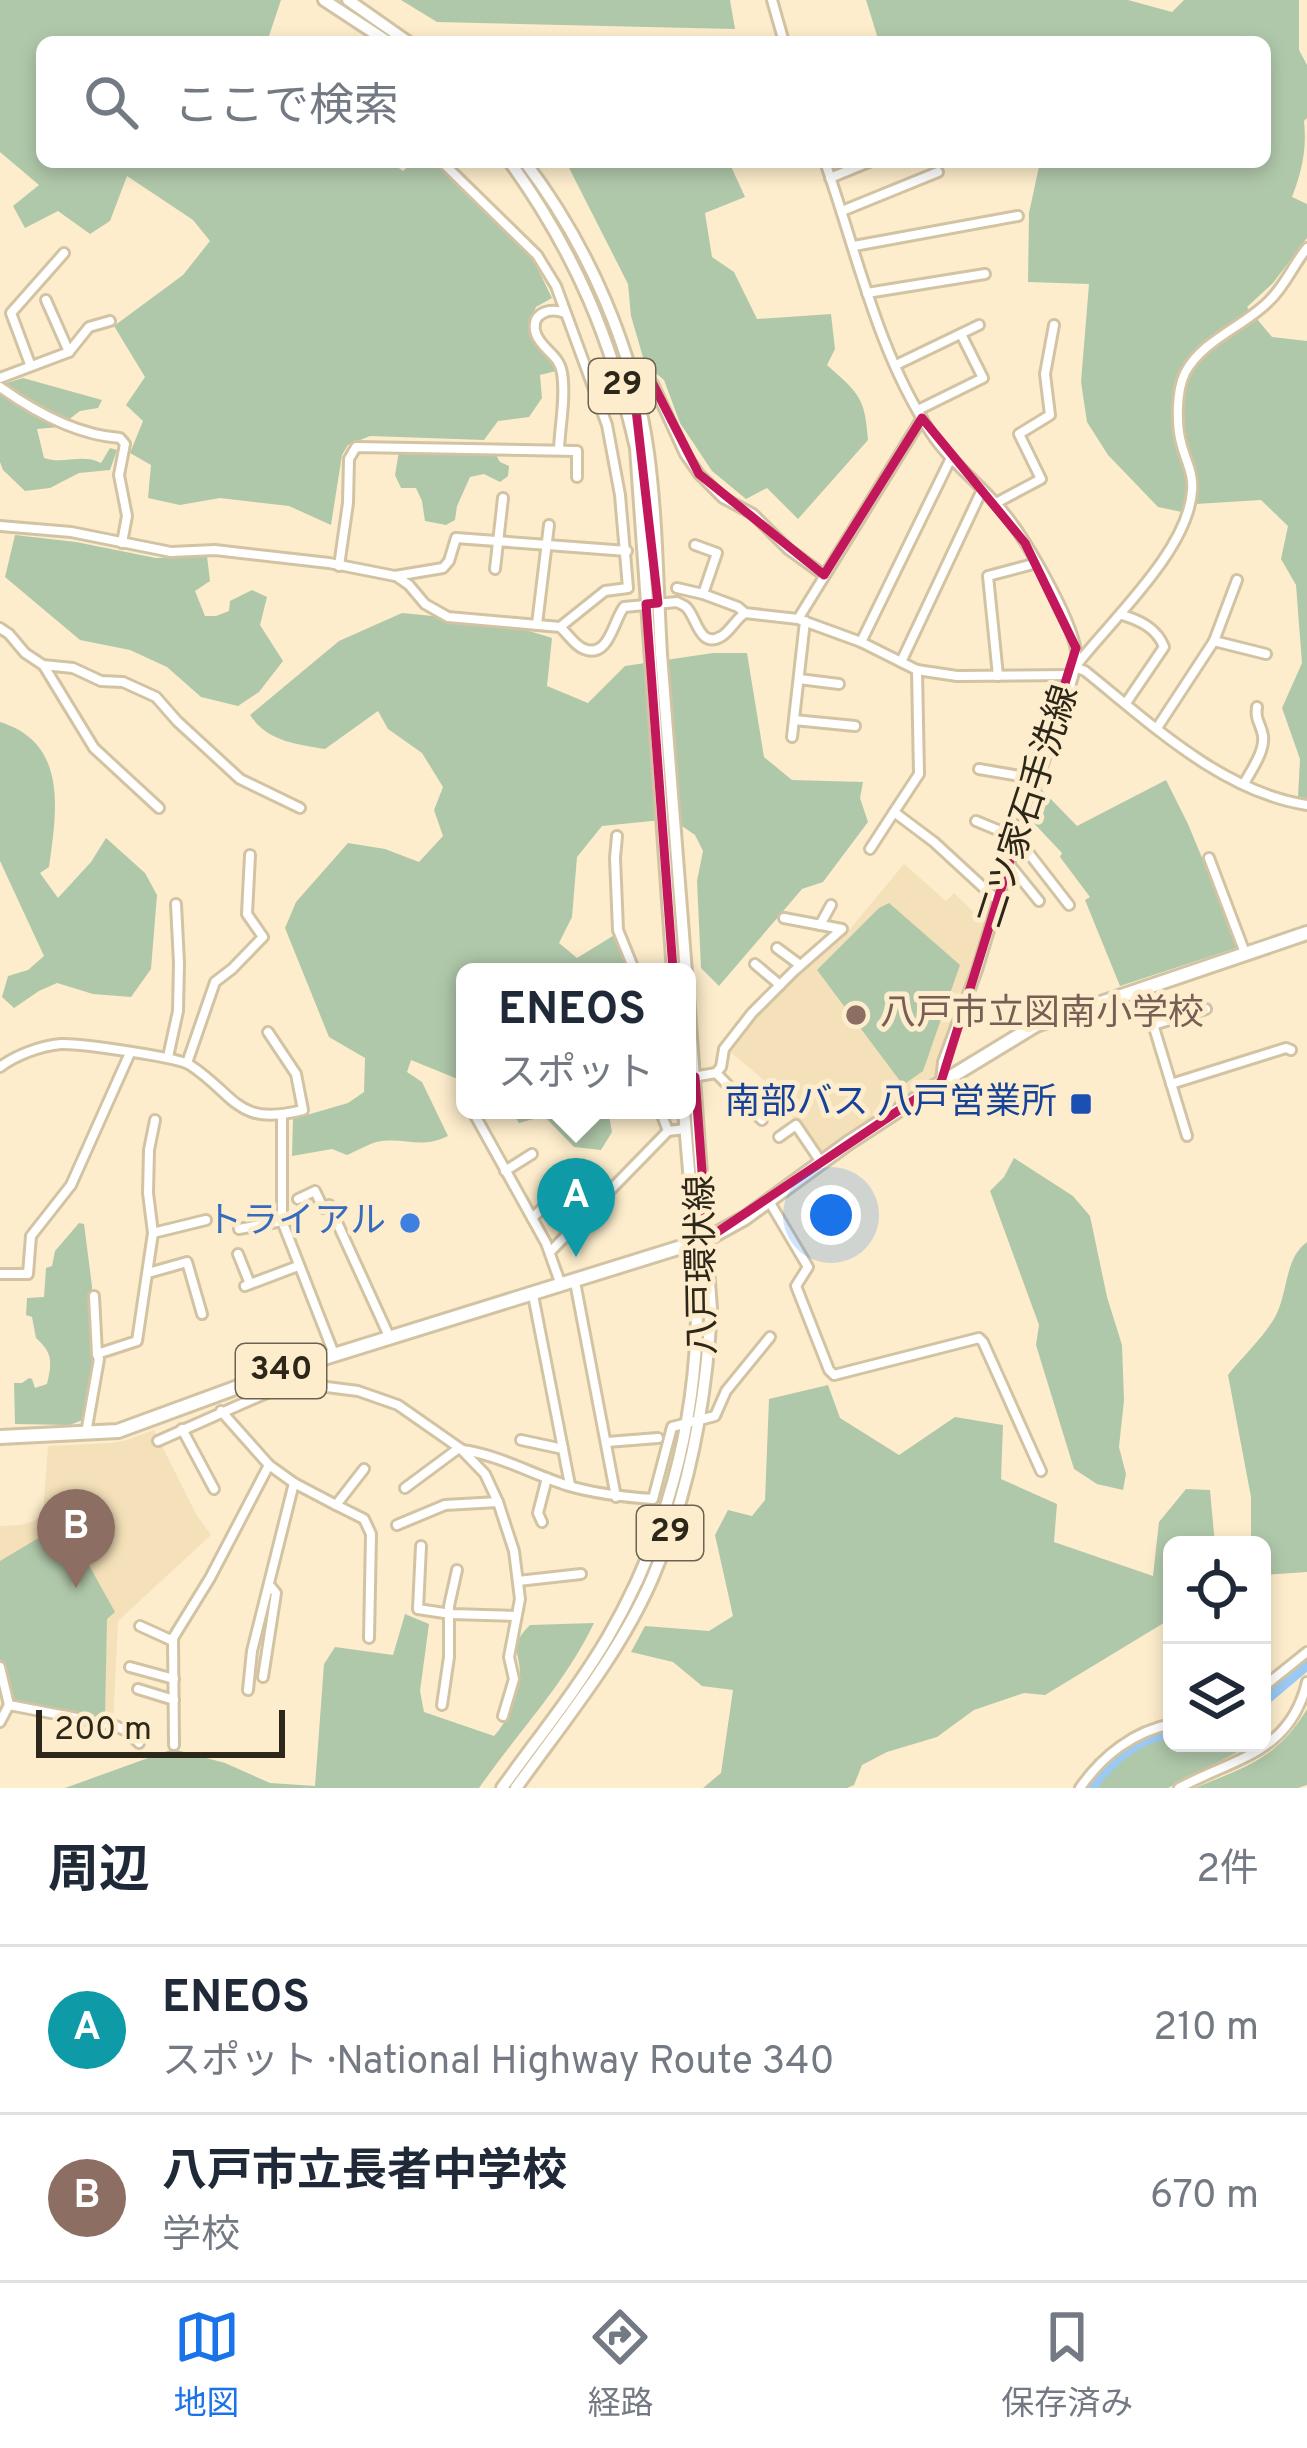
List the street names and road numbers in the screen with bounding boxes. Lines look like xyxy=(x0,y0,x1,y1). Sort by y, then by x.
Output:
road number: 29 xyxy=(589,359,655,413)
street label: 二ツ家石手洗線 xyxy=(969,680,1091,934)
street label: 八戸環状線 xyxy=(679,1175,729,1355)
road number: 340 xyxy=(236,1344,326,1398)
road number: 29 xyxy=(637,1506,703,1560)

